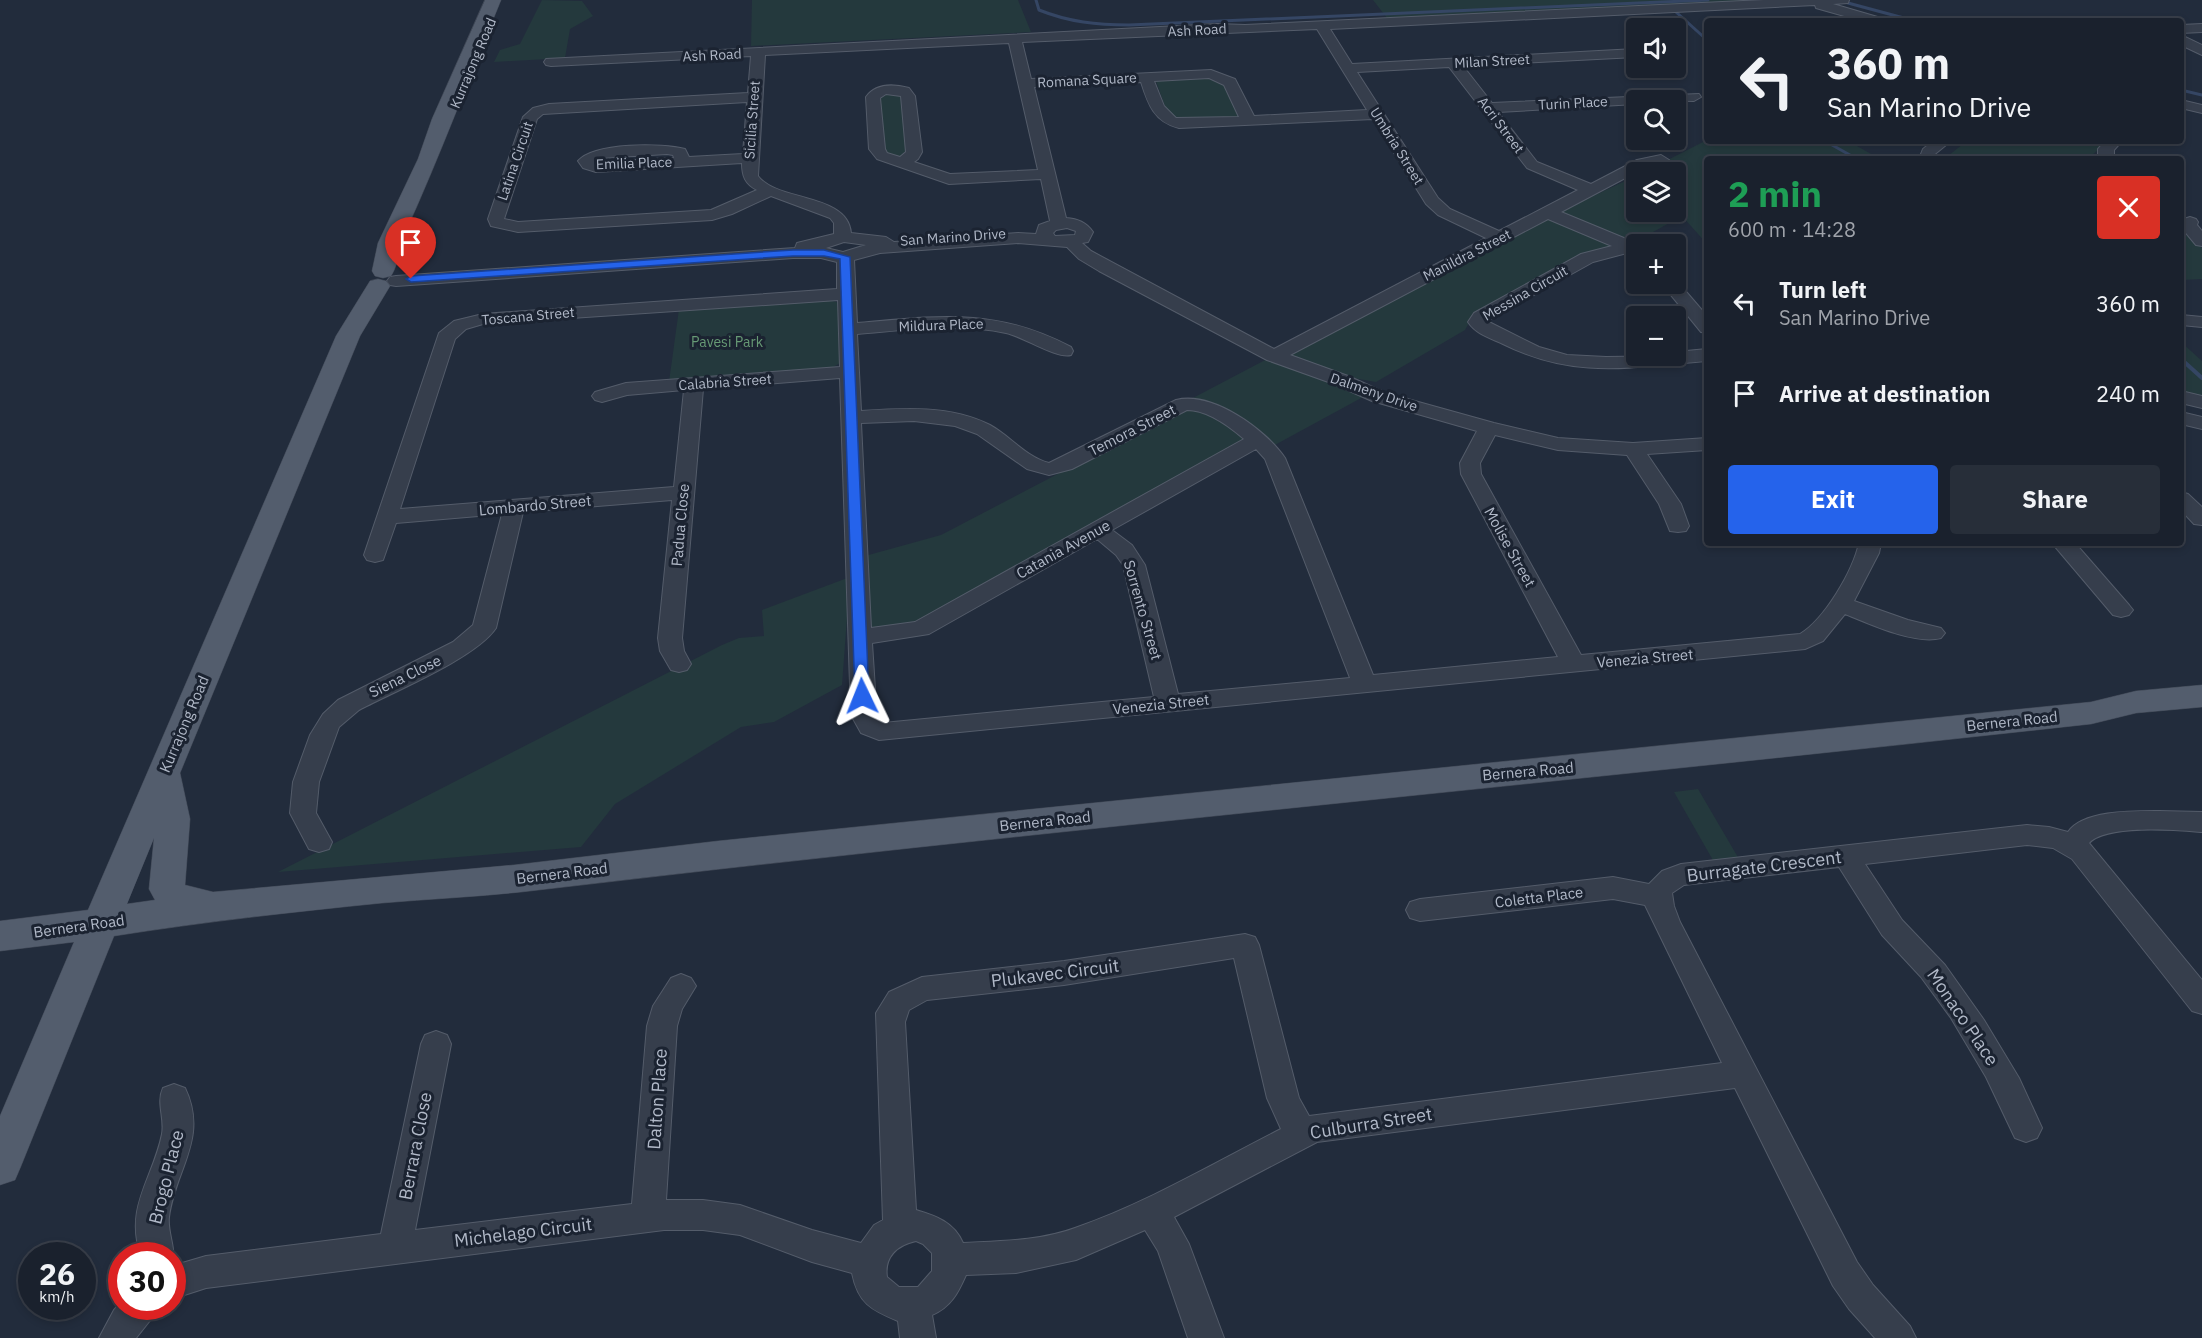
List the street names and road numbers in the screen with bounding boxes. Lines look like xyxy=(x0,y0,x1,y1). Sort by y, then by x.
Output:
street label: Kurrajong Road xyxy=(446,15,500,111)
street label: Ash Road xyxy=(1167,19,1227,41)
street label: Ash Road xyxy=(682,44,742,66)
street label: Milan Street xyxy=(1454,50,1530,72)
street label: Romana Square xyxy=(1037,68,1137,92)
street label: Sicilia Street xyxy=(740,80,764,160)
street label: Turin Place xyxy=(1538,92,1609,114)
street label: Acri Street xyxy=(1474,93,1528,157)
street label: Umbria Street xyxy=(1366,104,1428,188)
street label: Latina Circuit xyxy=(493,119,537,203)
street label: Emilia Place xyxy=(596,153,673,173)
street label: San Marino Drive xyxy=(900,224,1007,250)
street label: Manildra Street xyxy=(1420,225,1514,285)
street label: Messina Circuit xyxy=(1479,261,1571,325)
street label: Toscana Street xyxy=(481,303,575,329)
street label: Mildura Place xyxy=(898,315,984,335)
street label: Dalmeny Drive xyxy=(1328,369,1420,415)
street label: Calabria Street xyxy=(678,370,772,394)
street label: Temora Street xyxy=(1085,400,1179,460)
street label: Padua Close xyxy=(667,483,693,567)
street label: Lombardo Street xyxy=(478,491,592,519)
street label: Molise Street xyxy=(1480,504,1540,590)
street label: Catania Avenue xyxy=(1013,515,1113,583)
street label: Sorrento Street xyxy=(1120,558,1166,662)
street label: Venezia Street xyxy=(1596,644,1694,672)
street label: Siena Close xyxy=(366,650,444,702)
street label: Kurrajong Road xyxy=(155,673,213,775)
street label: Venezia Street xyxy=(1112,689,1210,719)
street label: Bernera Road xyxy=(1965,707,2059,735)
street label: Bernera Road xyxy=(1481,758,1575,784)
street label: Bernera Road xyxy=(998,807,1092,835)
street label: Burragate Crescent xyxy=(1685,845,1843,887)
street label: Bernera Road xyxy=(515,858,609,888)
street label: Coletta Place xyxy=(1494,882,1584,912)
street label: Bernera Road xyxy=(32,910,126,942)
street label: Plukavec Circuit xyxy=(990,954,1120,992)
street label: Monaco Place xyxy=(1922,964,2004,1070)
street label: Dalton Place xyxy=(642,1047,672,1150)
street label: Berrara Close xyxy=(393,1090,437,1202)
street label: Culburra Street xyxy=(1308,1102,1434,1144)
street label: Brogo Place xyxy=(143,1127,189,1227)
street label: Michelago Circuit xyxy=(453,1212,593,1252)

